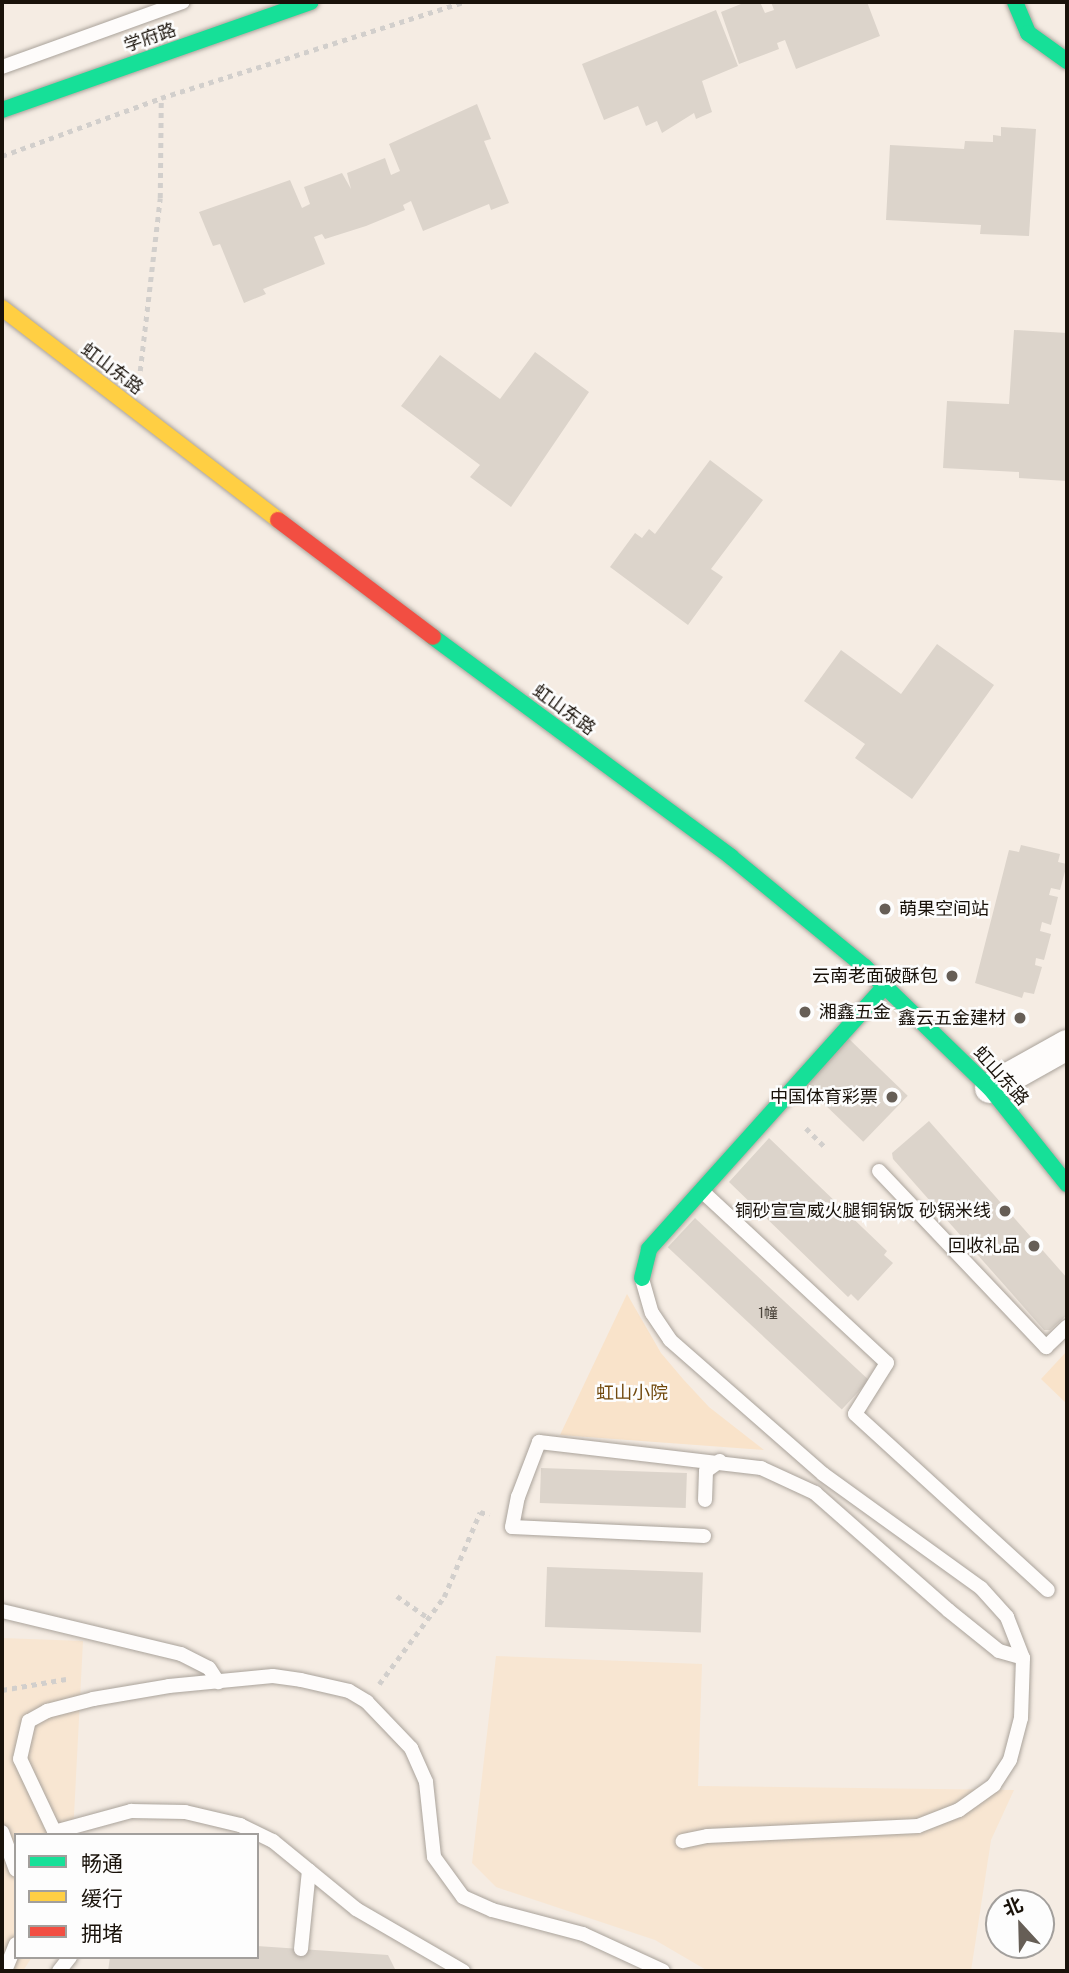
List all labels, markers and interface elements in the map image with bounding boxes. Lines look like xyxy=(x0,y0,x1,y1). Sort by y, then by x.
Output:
street label: 学府路 xyxy=(121,19,179,57)
street label: 虹山东路 xyxy=(77,339,147,399)
street label: 虹山东路 xyxy=(529,680,599,740)
place label: 萌果空间站 xyxy=(899,898,989,920)
marker: 萌果空间站 xyxy=(877,901,893,917)
place label: 云南老面破酥包 xyxy=(812,965,938,987)
marker: 云南老面破酥包 xyxy=(944,968,960,984)
place label: 湘鑫五金 xyxy=(819,1001,891,1023)
marker: 湘鑫五金 xyxy=(797,1004,813,1020)
place label: 鑫云五金建材 xyxy=(898,1007,1006,1029)
marker: 鑫云五金建材 xyxy=(1012,1010,1028,1026)
street label: 虹山东路 xyxy=(969,1042,1033,1110)
place label: 中国体育彩票 xyxy=(770,1086,878,1108)
marker: 中国体育彩票 xyxy=(884,1089,900,1105)
place label: 铜砂宣宣威火腿铜锅饭 砂锅米线 xyxy=(735,1200,991,1222)
marker: 铜砂宣宣威火腿铜锅饭 砂锅米线 xyxy=(997,1203,1013,1219)
place label: 回收礼品 xyxy=(948,1235,1020,1257)
marker: 回收礼品 xyxy=(1026,1238,1042,1254)
house number: 1幢 xyxy=(758,1305,778,1321)
park label: 虹山小院 xyxy=(596,1382,668,1404)
legend xyxy=(14,1833,259,1959)
text: 畅通 xyxy=(81,1851,123,1876)
text: 缓行 xyxy=(81,1886,123,1911)
north arrow xyxy=(985,1889,1055,1959)
text: 北 xyxy=(1000,1893,1026,1920)
text: 拥堵 xyxy=(81,1921,123,1946)

